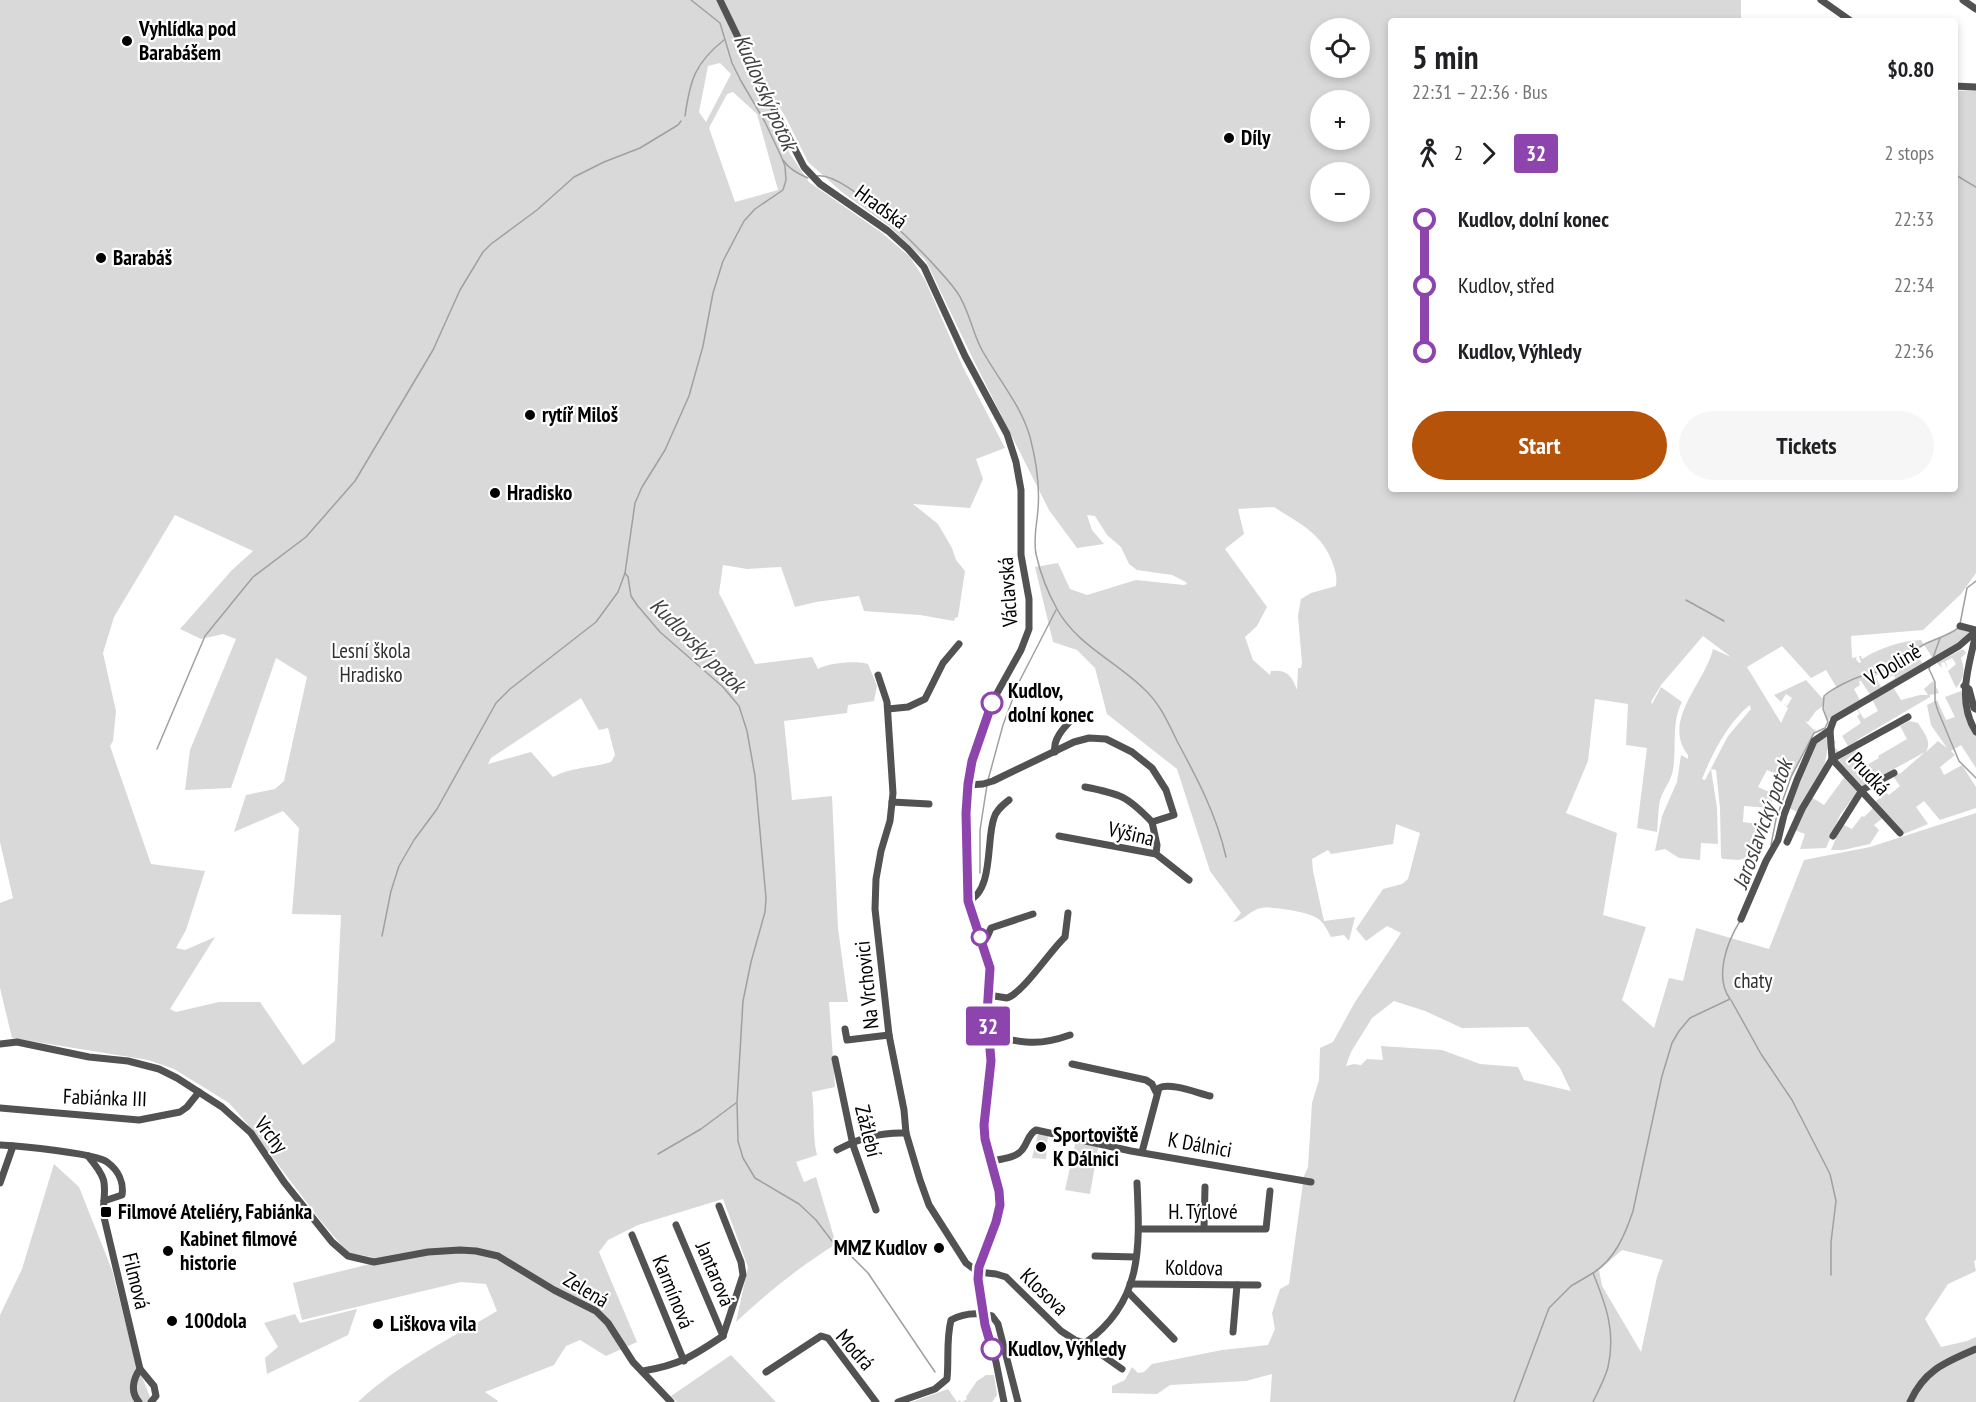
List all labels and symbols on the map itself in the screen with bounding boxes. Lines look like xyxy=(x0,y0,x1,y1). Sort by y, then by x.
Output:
place label: Vyhlídka pod Barabášem xyxy=(138,15,236,66)
water label: Kudlovský potok xyxy=(728,30,805,156)
marker: Vyhlídka pod Barabášem xyxy=(120,34,134,48)
place label: Díly xyxy=(1241,124,1271,151)
marker: Díly xyxy=(1222,131,1236,145)
street label: Hradská xyxy=(850,179,913,235)
place label: Barabáš xyxy=(113,244,172,271)
marker: Barabáš xyxy=(94,251,108,265)
place label: rytíř Miloš xyxy=(542,401,618,428)
marker: rytíř Miloš xyxy=(523,408,537,422)
place label: Hradisko xyxy=(507,479,572,506)
marker: Hradisko xyxy=(488,486,502,500)
street label: Václavská xyxy=(992,556,1023,629)
water label: Kudlovský potok xyxy=(644,591,753,700)
park label: Lesní škola Hradisko xyxy=(331,637,411,688)
street label: V Dolině xyxy=(1859,637,1926,692)
place label: Kudlov, dolní konec xyxy=(1008,677,1094,728)
marker: Kudlov, dolní konec xyxy=(981,692,1003,714)
street label: Prudká xyxy=(1843,746,1896,801)
water label: Jaroslavický potok xyxy=(1725,753,1799,894)
street label: Výšina xyxy=(1104,815,1157,852)
unlabelled marker xyxy=(971,928,989,946)
street label: Na Vrchovici xyxy=(848,940,885,1031)
park label: chaty xyxy=(1734,967,1772,994)
line badge: 32 xyxy=(961,1006,1015,1046)
street label: Fabiánka III xyxy=(63,1083,147,1112)
street label: Zážlebí xyxy=(849,1102,888,1160)
street label: Vrchy xyxy=(248,1110,294,1159)
place label: Sportoviště K Dálnici xyxy=(1053,1121,1138,1172)
street label: K Dálnici xyxy=(1166,1126,1234,1163)
marker: Sportoviště K Dálnici xyxy=(1034,1140,1048,1154)
place label: Filmové Ateliéry, Fabiánka xyxy=(118,1198,313,1225)
street label: H. Týrlové xyxy=(1168,1198,1238,1225)
marker: Filmové Ateliéry, Fabiánka xyxy=(99,1205,113,1219)
place label: Kabinet filmové historie xyxy=(180,1225,297,1276)
place label: MMZ Kudlov xyxy=(834,1234,928,1261)
street label: Jantarová xyxy=(689,1236,741,1310)
marker: MMZ Kudlov xyxy=(932,1241,946,1255)
marker: Kabinet filmové historie xyxy=(161,1244,175,1258)
street label: Filmová xyxy=(116,1250,157,1312)
street label: Karmínová xyxy=(647,1251,700,1333)
street label: Koldova xyxy=(1165,1253,1223,1282)
street label: Klosova xyxy=(1015,1262,1074,1321)
street label: Zelená xyxy=(559,1266,614,1314)
place label: 100dola xyxy=(184,1307,247,1334)
place label: Liškova vila xyxy=(390,1310,477,1337)
marker: 100dola xyxy=(165,1314,179,1328)
marker: Liškova vila xyxy=(371,1317,385,1331)
street label: Modrá xyxy=(830,1324,881,1376)
place label: Kudlov, Výhledy xyxy=(1008,1335,1126,1362)
marker: Kudlov, Výhledy xyxy=(981,1338,1003,1360)

